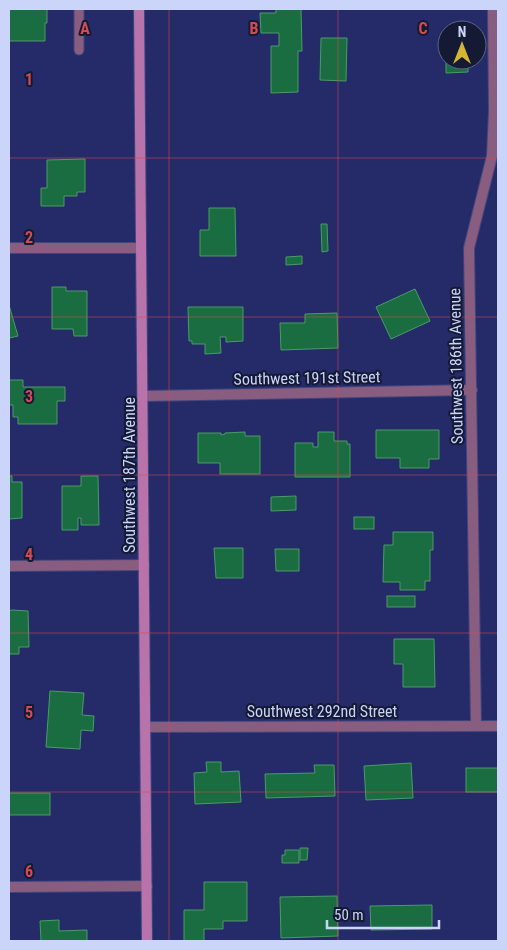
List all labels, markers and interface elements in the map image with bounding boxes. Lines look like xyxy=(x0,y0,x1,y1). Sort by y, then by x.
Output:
text: A xyxy=(80,19,90,38)
text: B xyxy=(250,19,259,38)
text: C xyxy=(418,19,428,38)
north arrow xyxy=(437,20,487,70)
text: N xyxy=(458,24,466,40)
text: 1 xyxy=(25,70,33,89)
text: 2 xyxy=(25,228,33,247)
street label: Southwest 186th Avenue xyxy=(445,288,467,444)
street label: Southwest 191st Street xyxy=(233,367,381,389)
text: 3 xyxy=(25,387,33,406)
street label: Southwest 187th Avenue xyxy=(120,397,139,553)
text: 4 xyxy=(25,545,33,564)
street label: Southwest 292nd Street xyxy=(247,702,398,721)
text: 5 xyxy=(25,703,33,722)
text: 6 xyxy=(25,862,33,881)
scale bar xyxy=(327,898,440,930)
text: 50 m xyxy=(334,906,364,924)

